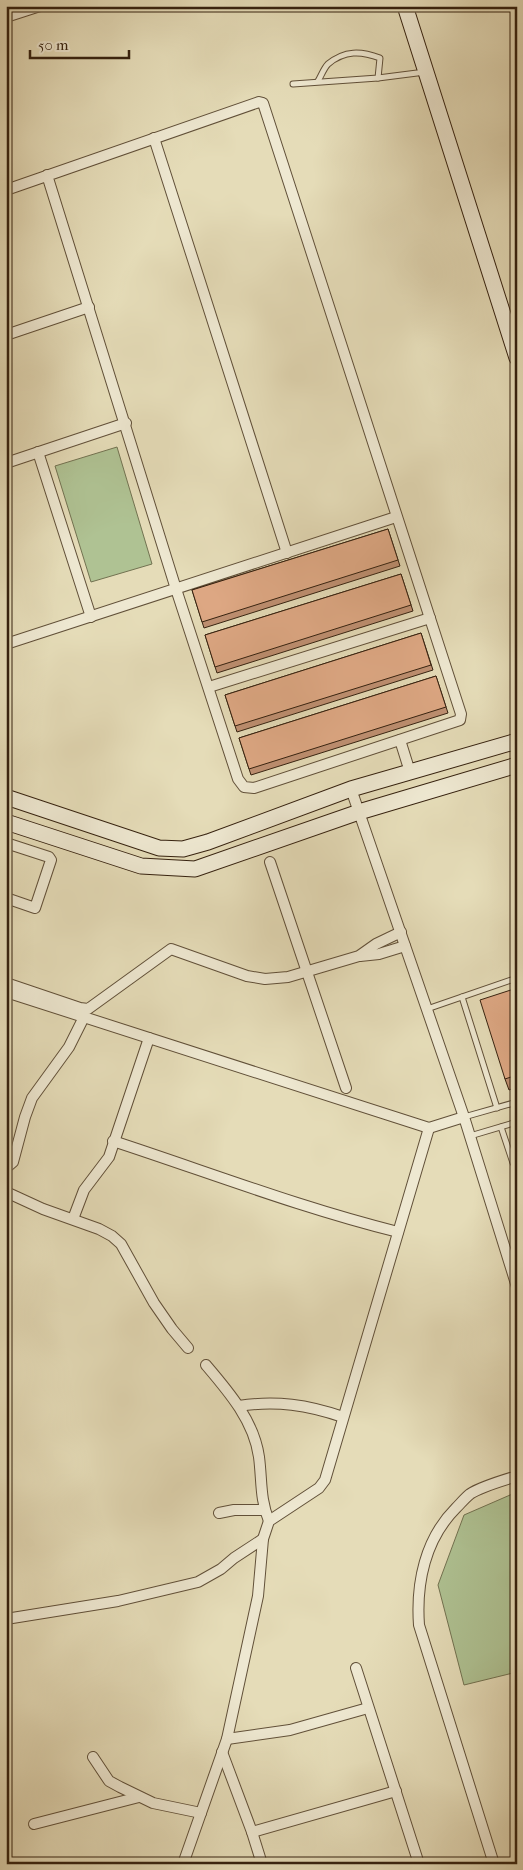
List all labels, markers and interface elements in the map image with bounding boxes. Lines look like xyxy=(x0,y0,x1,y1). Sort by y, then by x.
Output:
scale bar xyxy=(30,28,129,60)
text: 50 m xyxy=(38,36,69,54)

